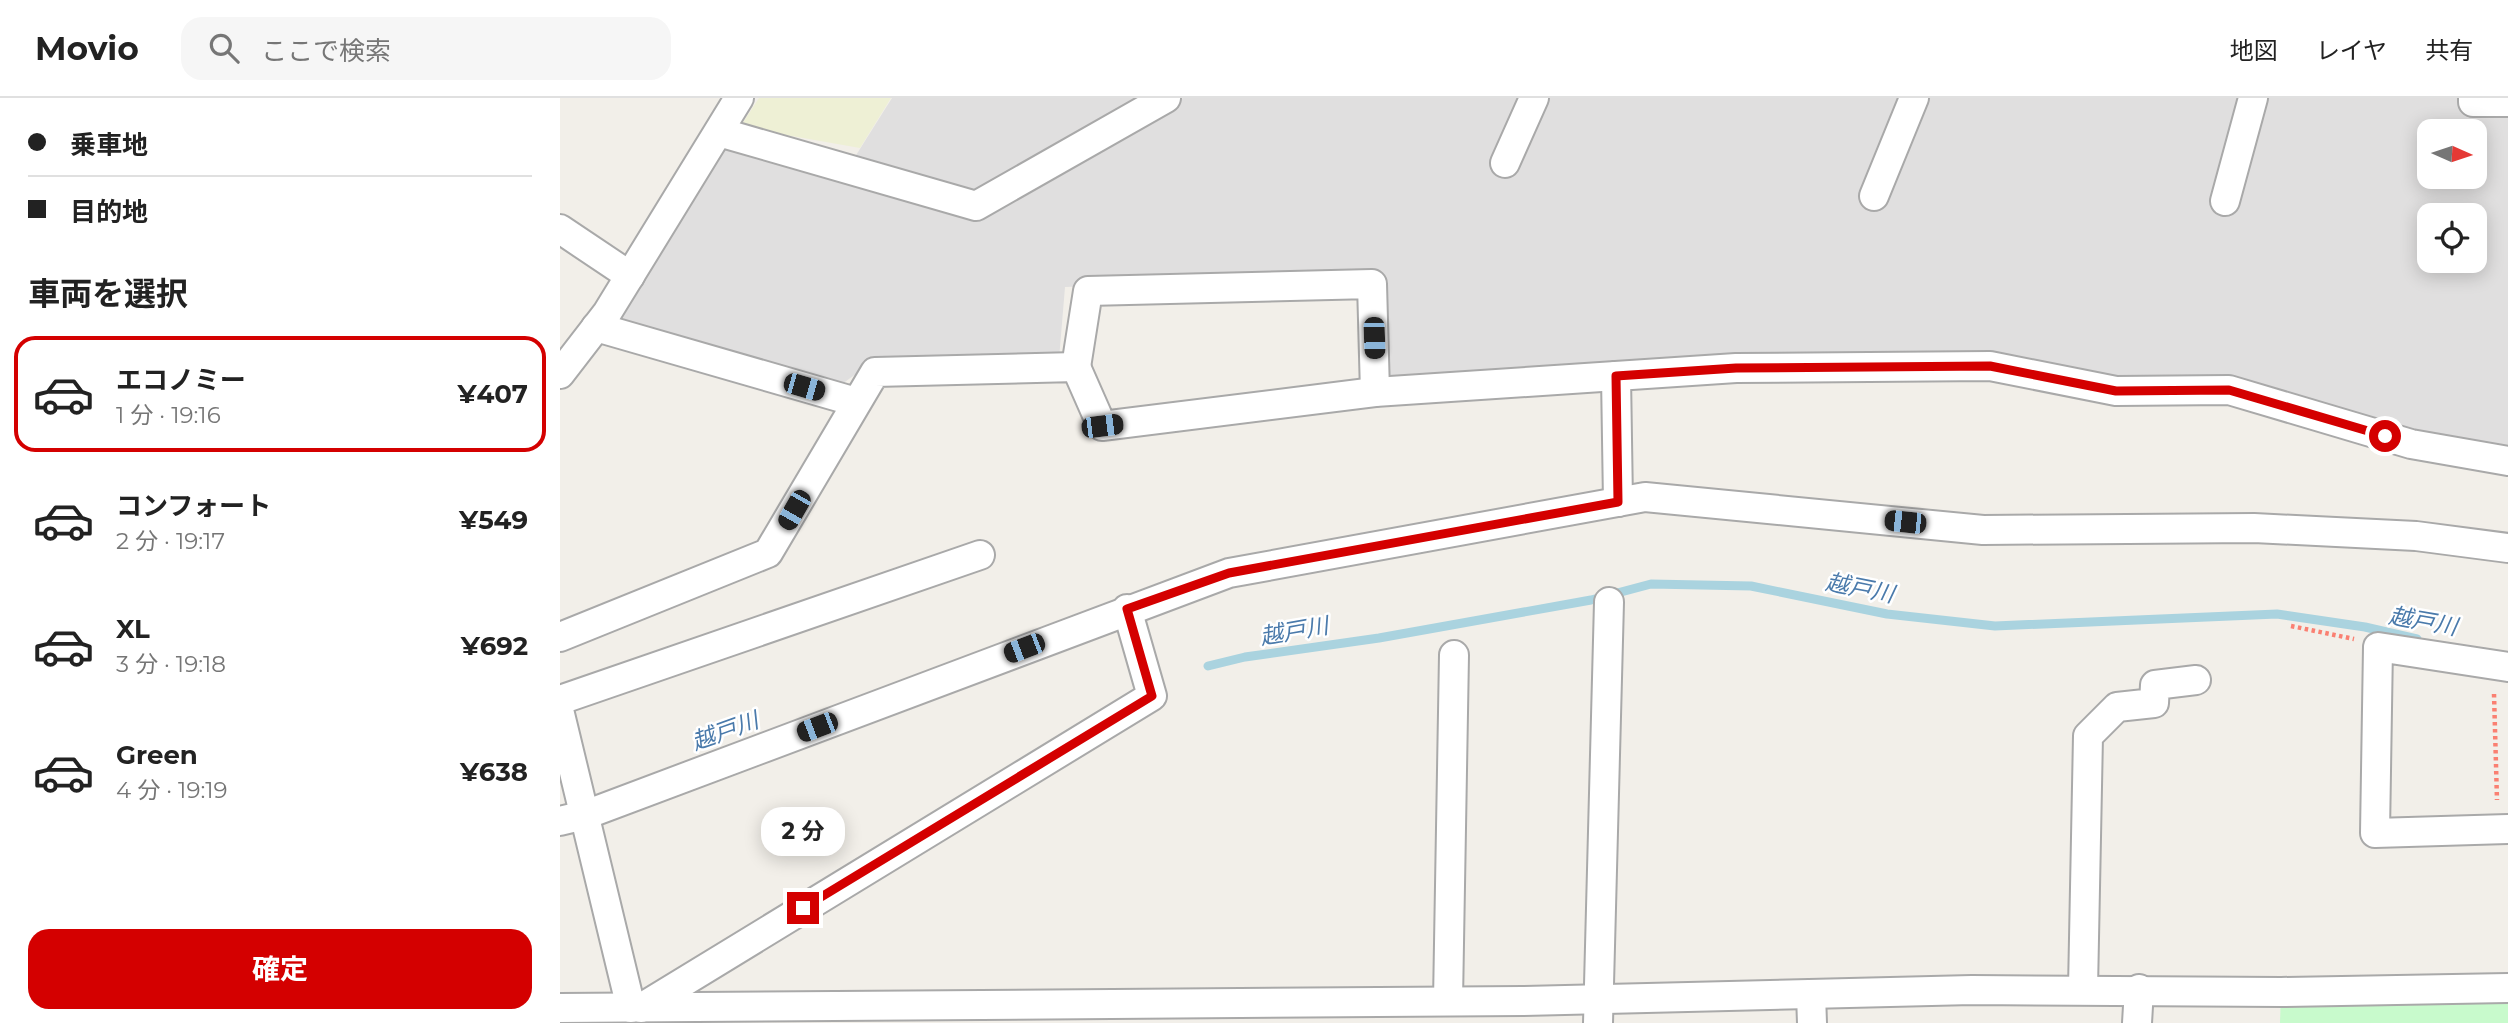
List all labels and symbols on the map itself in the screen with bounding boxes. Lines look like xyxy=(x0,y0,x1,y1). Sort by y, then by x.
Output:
north arrow xyxy=(2417,119,2487,189)
car xyxy=(1363,317,1386,359)
car xyxy=(781,371,828,403)
car xyxy=(1080,413,1125,439)
route start xyxy=(2369,420,2401,452)
car xyxy=(775,487,814,533)
car xyxy=(1884,509,1927,535)
water label: 越戸川 xyxy=(1823,568,1899,609)
water label: 越戸川 xyxy=(2387,601,2462,641)
water label: 越戸川 xyxy=(1258,611,1333,651)
car xyxy=(1001,631,1048,665)
water label: 越戸川 xyxy=(688,705,765,756)
car xyxy=(794,710,841,744)
callout: 2 分 xyxy=(761,806,845,856)
route end xyxy=(787,892,819,924)

